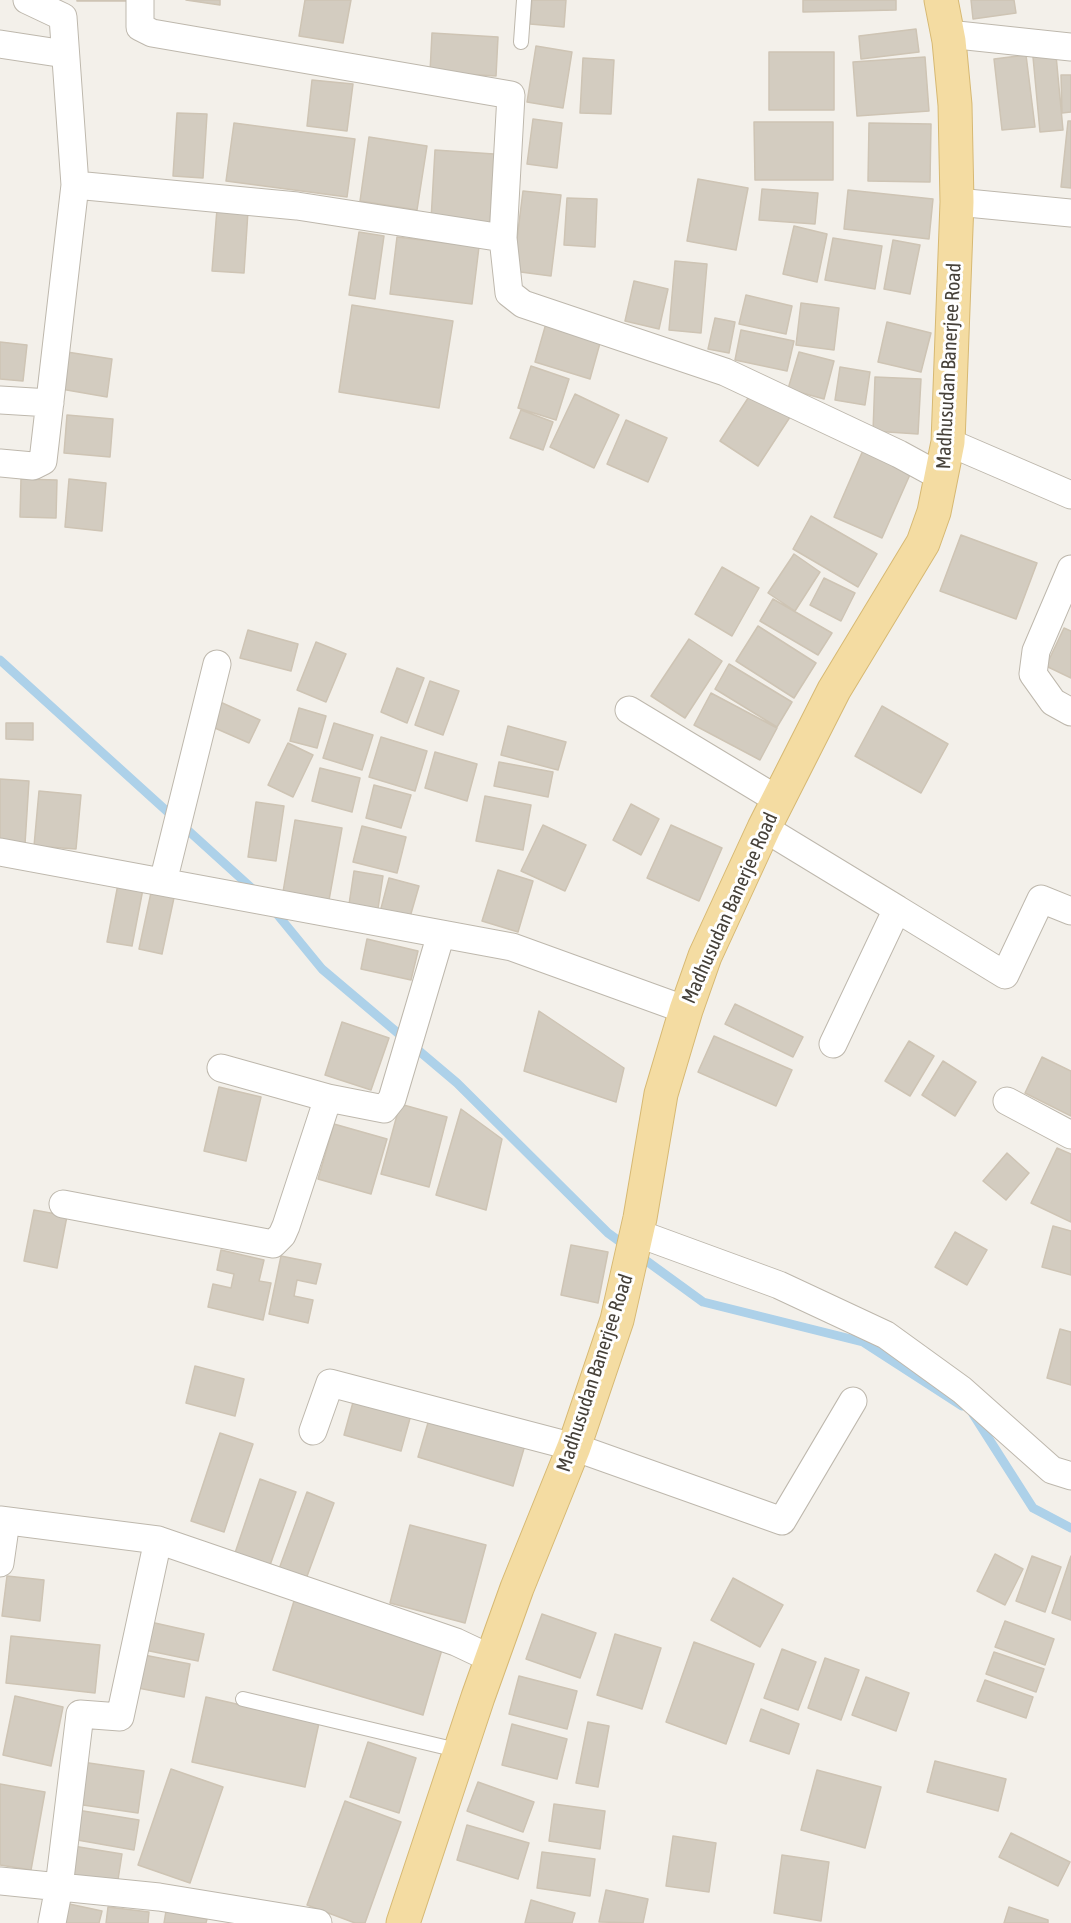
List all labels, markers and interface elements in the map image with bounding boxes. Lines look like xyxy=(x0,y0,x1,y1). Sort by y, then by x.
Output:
street label: Madhusudan Banerjee Road xyxy=(932,262,966,470)
street label: Madhusudan Banerjee Road xyxy=(677,809,783,1007)
street label: Madhusudan Banerjee Road xyxy=(552,1271,638,1475)

